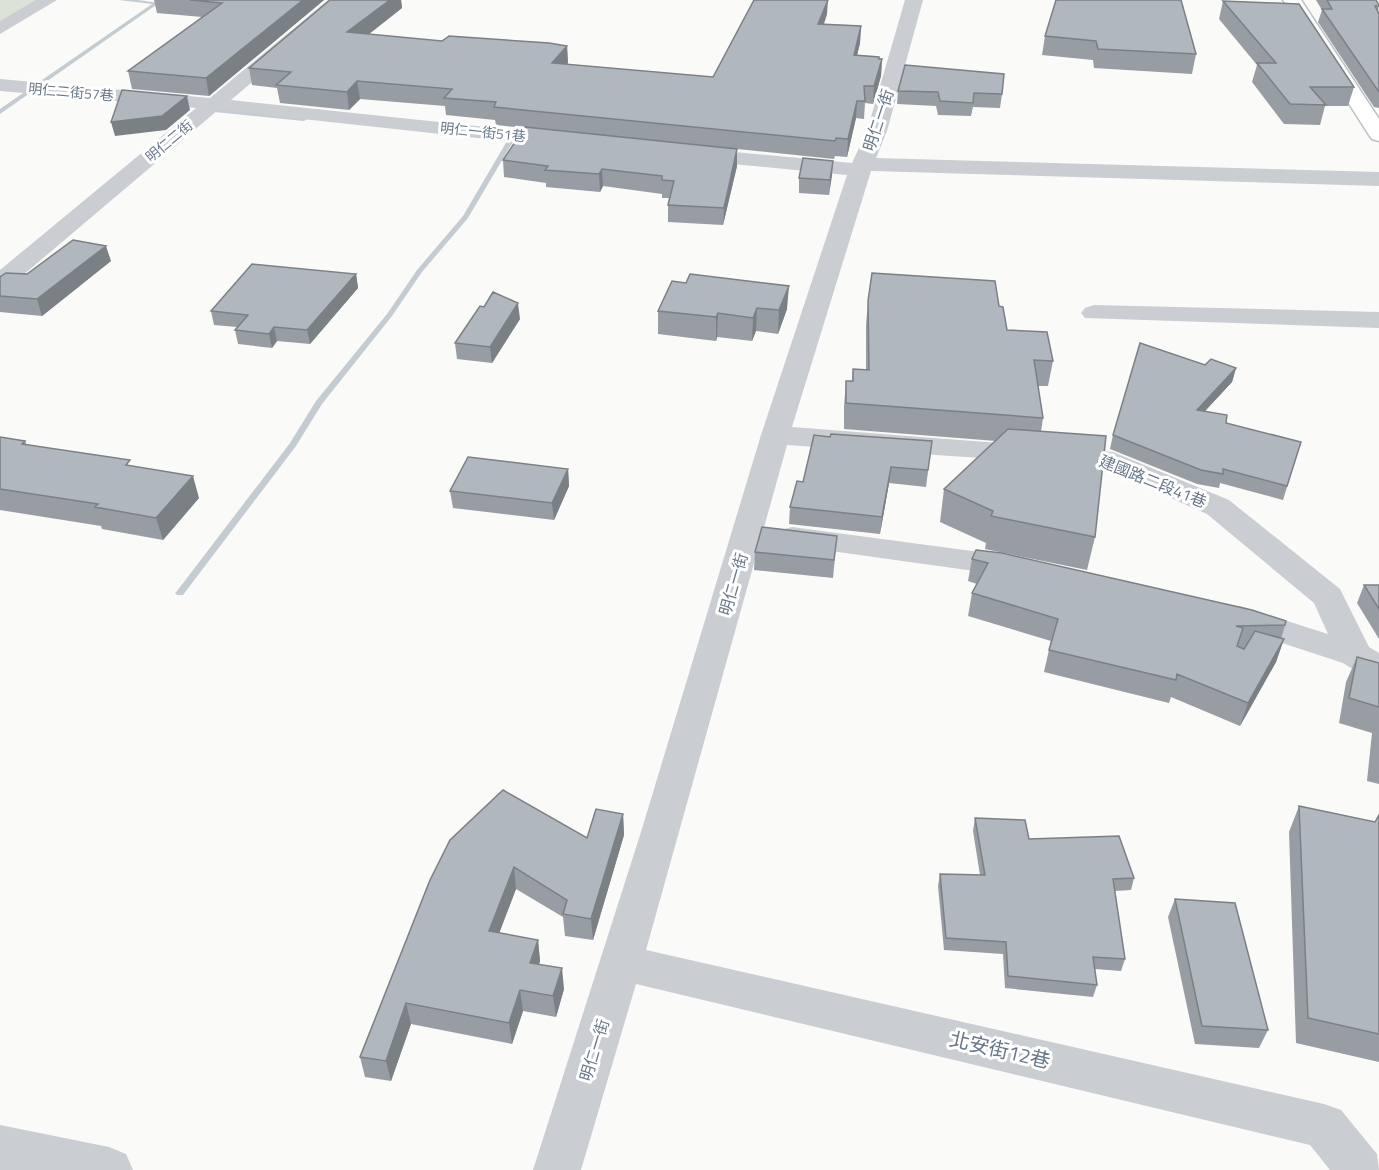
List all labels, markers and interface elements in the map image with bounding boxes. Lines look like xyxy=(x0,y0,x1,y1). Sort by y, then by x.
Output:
street label: 明仁二街57巷 xyxy=(27,77,115,106)
street label: 明仁一街 xyxy=(857,86,899,154)
street label: 明仁二街 xyxy=(140,115,197,167)
street label: 明仁一街51巷 xyxy=(439,117,527,146)
street label: 建國路二段41巷 xyxy=(1096,449,1210,513)
street label: 明仁一街 xyxy=(713,550,753,618)
street label: 明仁一街 xyxy=(573,1016,615,1084)
street label: 北安街12巷 xyxy=(947,1023,1053,1076)

